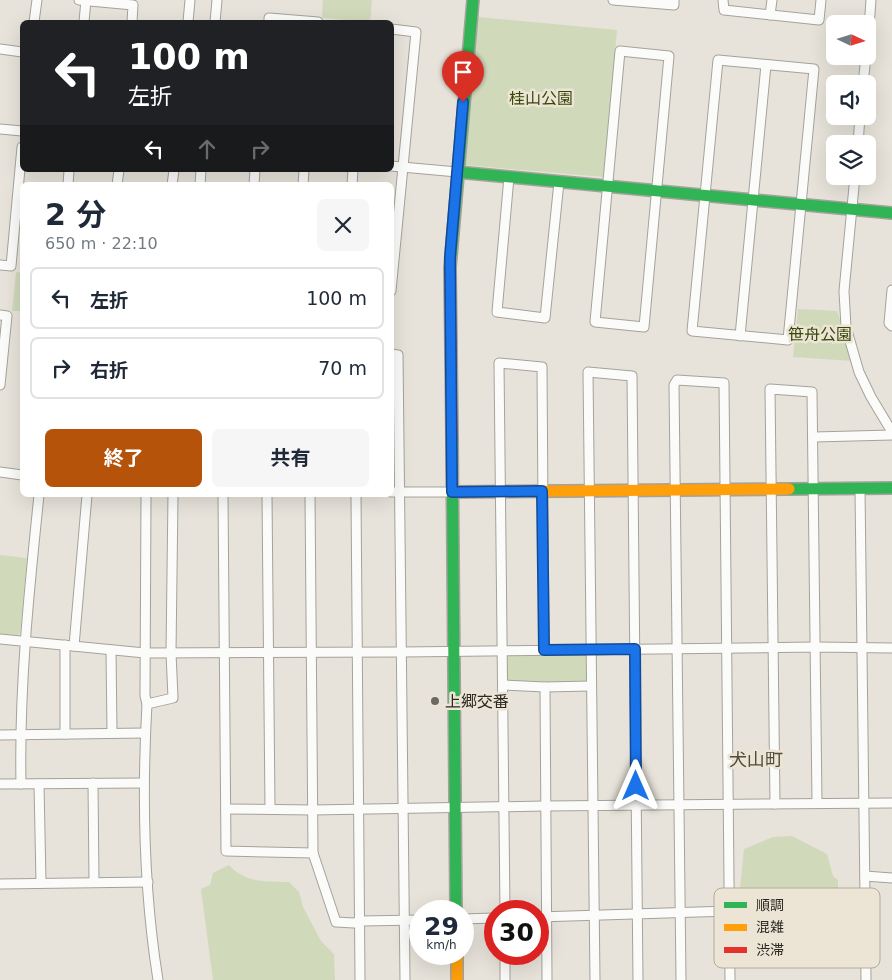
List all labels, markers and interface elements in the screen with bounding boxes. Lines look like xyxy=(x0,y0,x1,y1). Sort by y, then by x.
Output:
north arrow xyxy=(826,15,876,65)
map controls xyxy=(826,15,876,185)
text: 100 m xyxy=(128,37,250,77)
icon: left xyxy=(45,40,110,105)
pin xyxy=(442,51,484,102)
icon: arrive xyxy=(449,58,477,86)
button: sound xyxy=(826,75,876,125)
text: 左折 xyxy=(128,84,172,109)
park label: 桂山公園 xyxy=(509,89,573,108)
icon: left xyxy=(140,135,168,163)
icon: ahead xyxy=(193,135,221,163)
icon: right xyxy=(246,135,274,163)
button: layers xyxy=(826,135,876,185)
text: 2 分 xyxy=(45,197,106,232)
button: close xyxy=(317,199,369,251)
text: 650 m · 22:10 xyxy=(45,234,158,253)
icon: left xyxy=(47,284,75,312)
text: 100 m xyxy=(306,287,367,309)
text: 左折 xyxy=(90,289,128,311)
park label: 笹舟公園 xyxy=(788,325,852,344)
icon: right xyxy=(47,354,75,382)
text: 70 m xyxy=(318,357,367,379)
text: 右折 xyxy=(90,359,128,381)
button: 終了 xyxy=(45,429,202,487)
button: 共有 xyxy=(212,429,369,487)
place label: 上郷交番 xyxy=(445,692,509,711)
marker: 上郷交番 xyxy=(429,695,441,707)
district label: 犬山町 xyxy=(729,749,783,770)
position arrow xyxy=(609,759,661,811)
legend xyxy=(714,888,880,968)
text: 順調 xyxy=(756,897,784,913)
speed limit sign: 30 xyxy=(484,900,549,965)
text: 29 xyxy=(424,912,459,941)
text: 混雑 xyxy=(756,919,784,935)
text: km/h xyxy=(426,938,457,952)
text: 渋滞 xyxy=(756,942,784,958)

